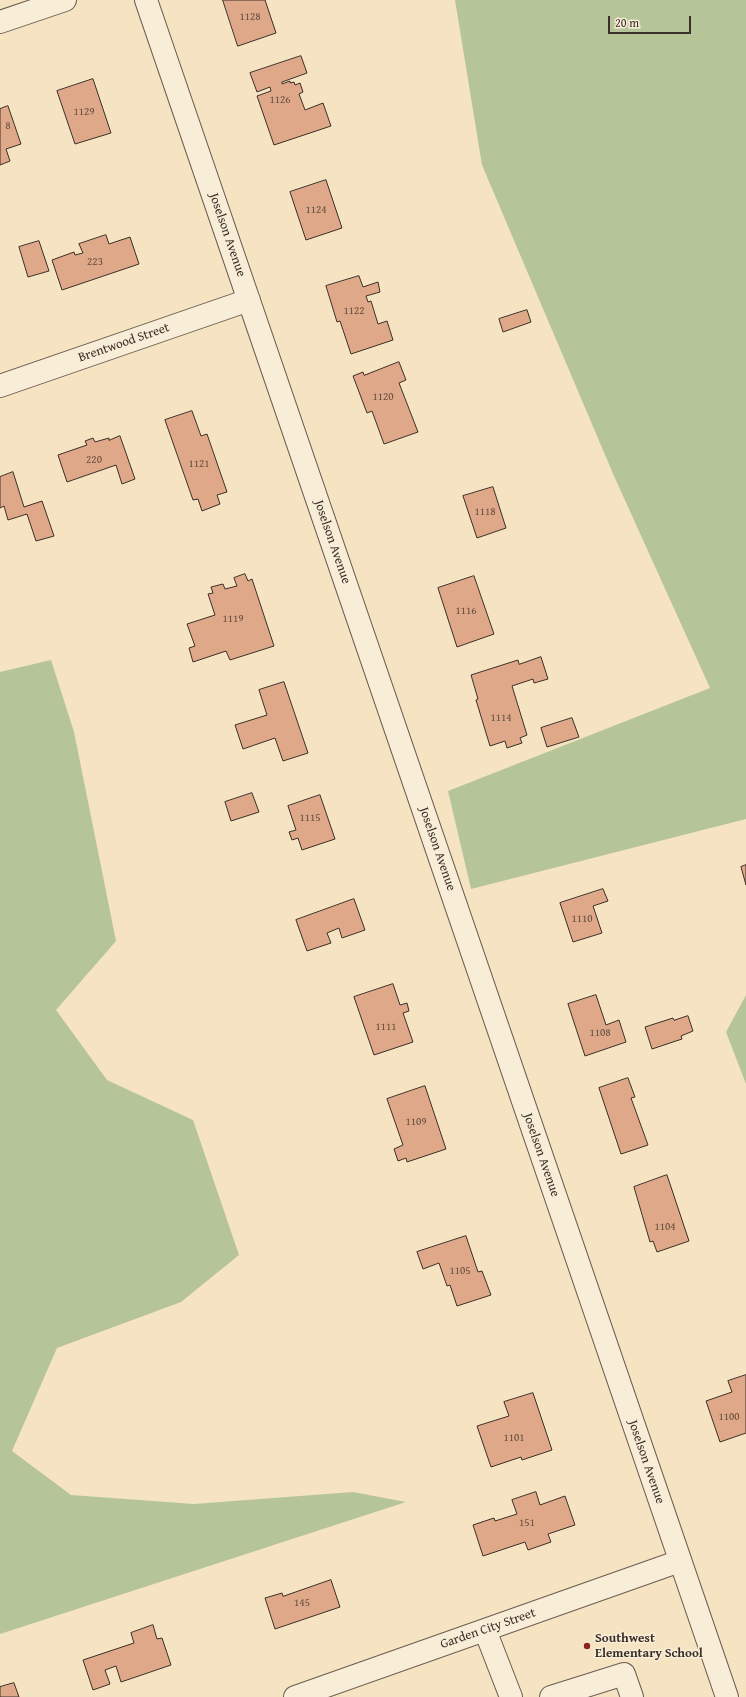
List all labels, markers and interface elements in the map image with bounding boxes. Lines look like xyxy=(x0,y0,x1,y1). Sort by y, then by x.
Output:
scale bar xyxy=(610,8,693,34)
house number: 1128 xyxy=(239,10,261,24)
text: 20 m xyxy=(615,14,639,31)
house number: 1126 xyxy=(269,93,291,107)
house number: 1129 xyxy=(73,105,95,119)
house number: 8 xyxy=(5,119,11,133)
street label: Joselson Avenue xyxy=(205,191,249,279)
house number: 1124 xyxy=(305,203,327,217)
house number: 223 xyxy=(87,255,103,269)
house number: 1122 xyxy=(343,304,365,318)
street label: Brentwood Street xyxy=(76,320,172,366)
house number: 1120 xyxy=(372,390,394,404)
house number: 220 xyxy=(86,453,102,467)
house number: 1121 xyxy=(188,457,210,471)
street label: Joselson Avenue xyxy=(310,498,354,586)
house number: 1118 xyxy=(474,505,496,519)
house number: 1116 xyxy=(455,604,477,618)
house number: 1119 xyxy=(222,612,244,626)
house number: 1114 xyxy=(490,711,512,725)
street label: Joselson Avenue xyxy=(415,805,459,893)
house number: 1115 xyxy=(299,811,321,825)
house number: 1110 xyxy=(571,912,593,926)
house number: 1111 xyxy=(375,1020,397,1034)
house number: 1108 xyxy=(589,1026,611,1040)
street label: Joselson Avenue xyxy=(519,1111,563,1199)
house number: 1109 xyxy=(405,1115,427,1129)
house number: 1104 xyxy=(654,1220,676,1234)
house number: 1105 xyxy=(449,1264,471,1278)
house number: 1100 xyxy=(718,1410,740,1424)
street label: Joselson Avenue xyxy=(624,1418,668,1506)
house number: 1101 xyxy=(503,1431,525,1445)
house number: 151 xyxy=(519,1516,535,1530)
house number: 145 xyxy=(294,1596,310,1610)
street label: Garden City Street xyxy=(438,1605,538,1653)
place label: Southwest Elementary School xyxy=(595,1631,703,1662)
marker: Southwest Elementary School xyxy=(582,1641,592,1651)

